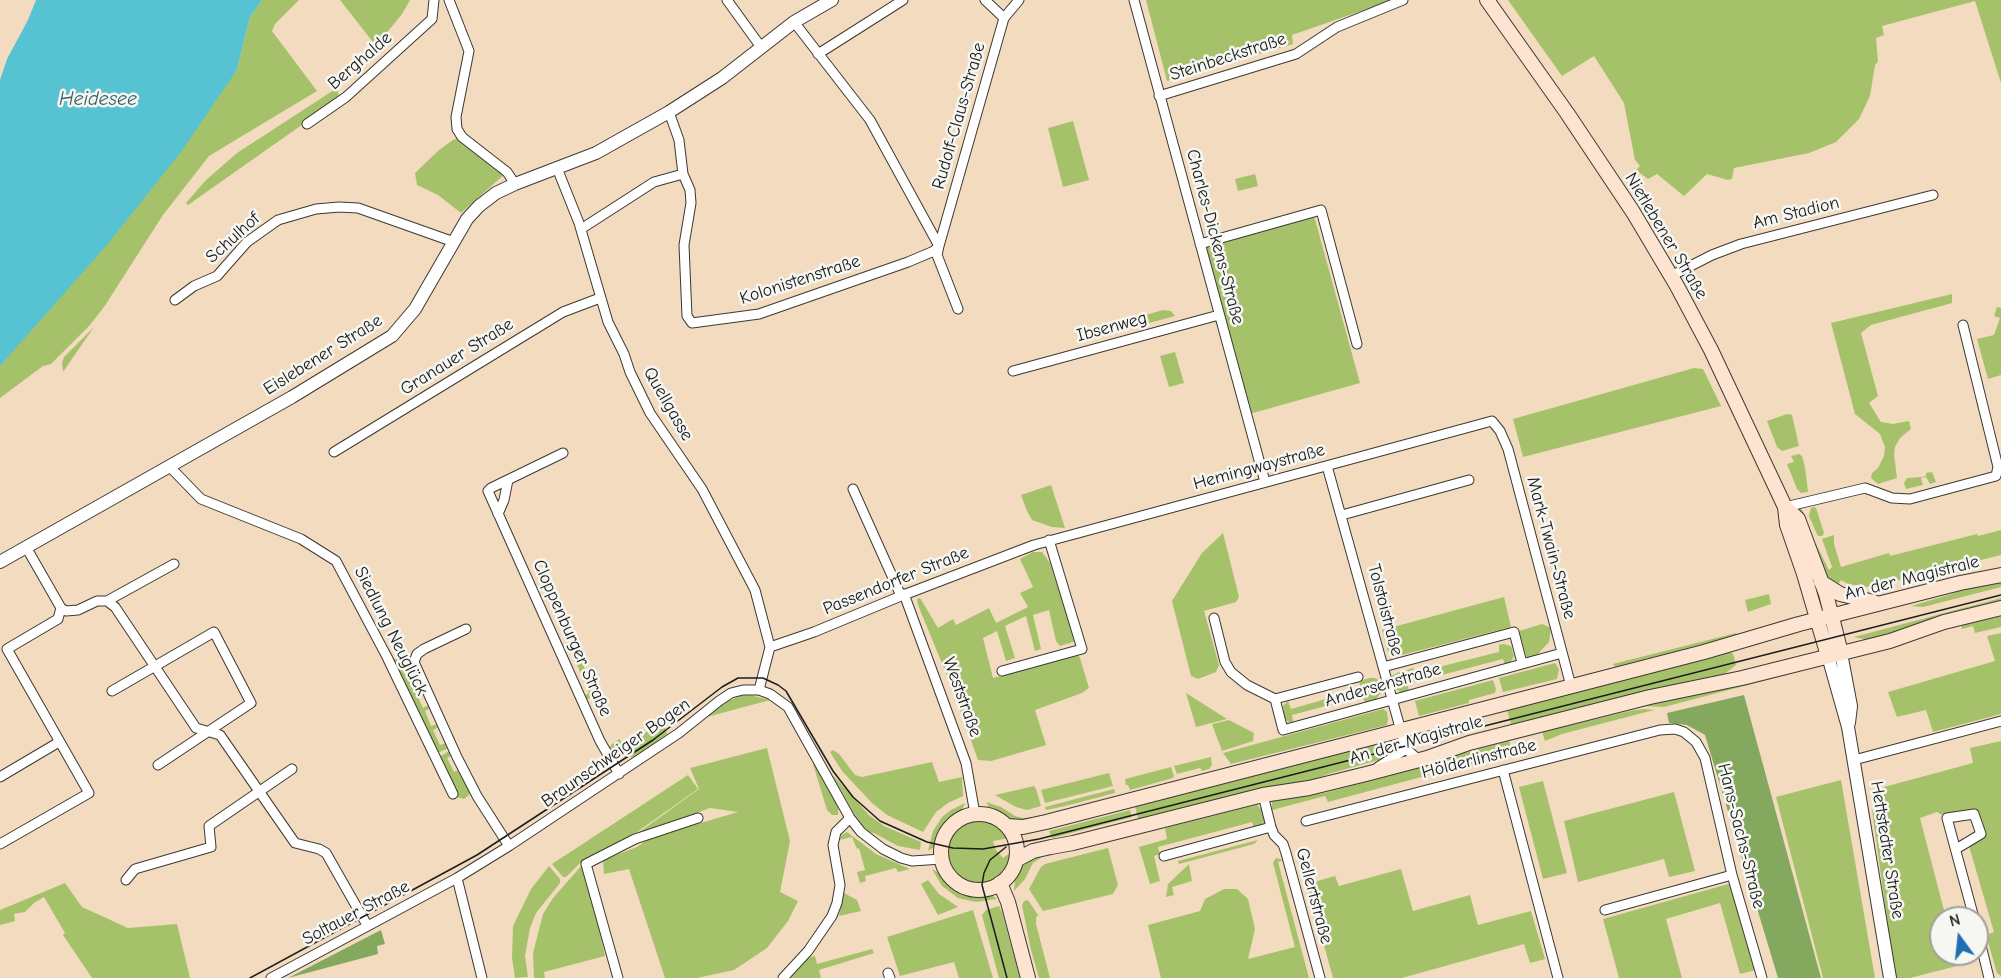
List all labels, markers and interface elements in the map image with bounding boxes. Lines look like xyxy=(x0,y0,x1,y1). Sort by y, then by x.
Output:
street label: Berghalde xyxy=(324,27,396,95)
street label: Steinbeckstraße xyxy=(1167,28,1289,86)
street label: Rudolf-Claus-Straße xyxy=(928,40,990,192)
water label: Heidesee xyxy=(59,87,137,111)
street label: Charles-Dickens-Straße xyxy=(1181,147,1249,327)
street label: Nietlebener Straße xyxy=(1620,169,1712,303)
street label: Am Stadion xyxy=(1751,192,1841,234)
street label: Schulhof xyxy=(201,208,265,268)
street label: Kolonistenstraße xyxy=(737,250,863,310)
street label: Ibsenweg xyxy=(1074,307,1150,347)
street label: Eislebener Straße xyxy=(260,310,386,400)
street label: Granauer Straße xyxy=(396,314,518,400)
street label: Quellgasse xyxy=(638,363,698,445)
street label: Hemingwaystraße xyxy=(1191,439,1327,495)
street label: Mark-Twain-Straße xyxy=(1522,474,1580,622)
street label: Passendorfer Straße xyxy=(820,542,972,620)
street label: An der Magistrale xyxy=(1843,551,1981,605)
street label: Cloppenburger Straße xyxy=(528,556,616,720)
street label: Tolstoistraße xyxy=(1362,562,1408,658)
street label: Siedlung Neuglück xyxy=(349,563,433,699)
street label: Weststraße xyxy=(938,654,986,740)
street label: Andersenstraße xyxy=(1322,658,1444,712)
street label: Braunschweiger Bogen xyxy=(537,694,695,812)
street label: An der Magistrale xyxy=(1347,711,1485,769)
street label: Hölderlinstraße xyxy=(1419,734,1539,784)
street label: Hans-Sachs-Straße xyxy=(1713,761,1769,911)
street label: Hettstedter Straße xyxy=(1865,779,1909,921)
street label: Gellertstraße xyxy=(1291,846,1337,946)
street label: Soltauer Straße xyxy=(299,876,413,950)
north arrow xyxy=(1929,906,1989,966)
text: N xyxy=(1947,911,1962,931)

